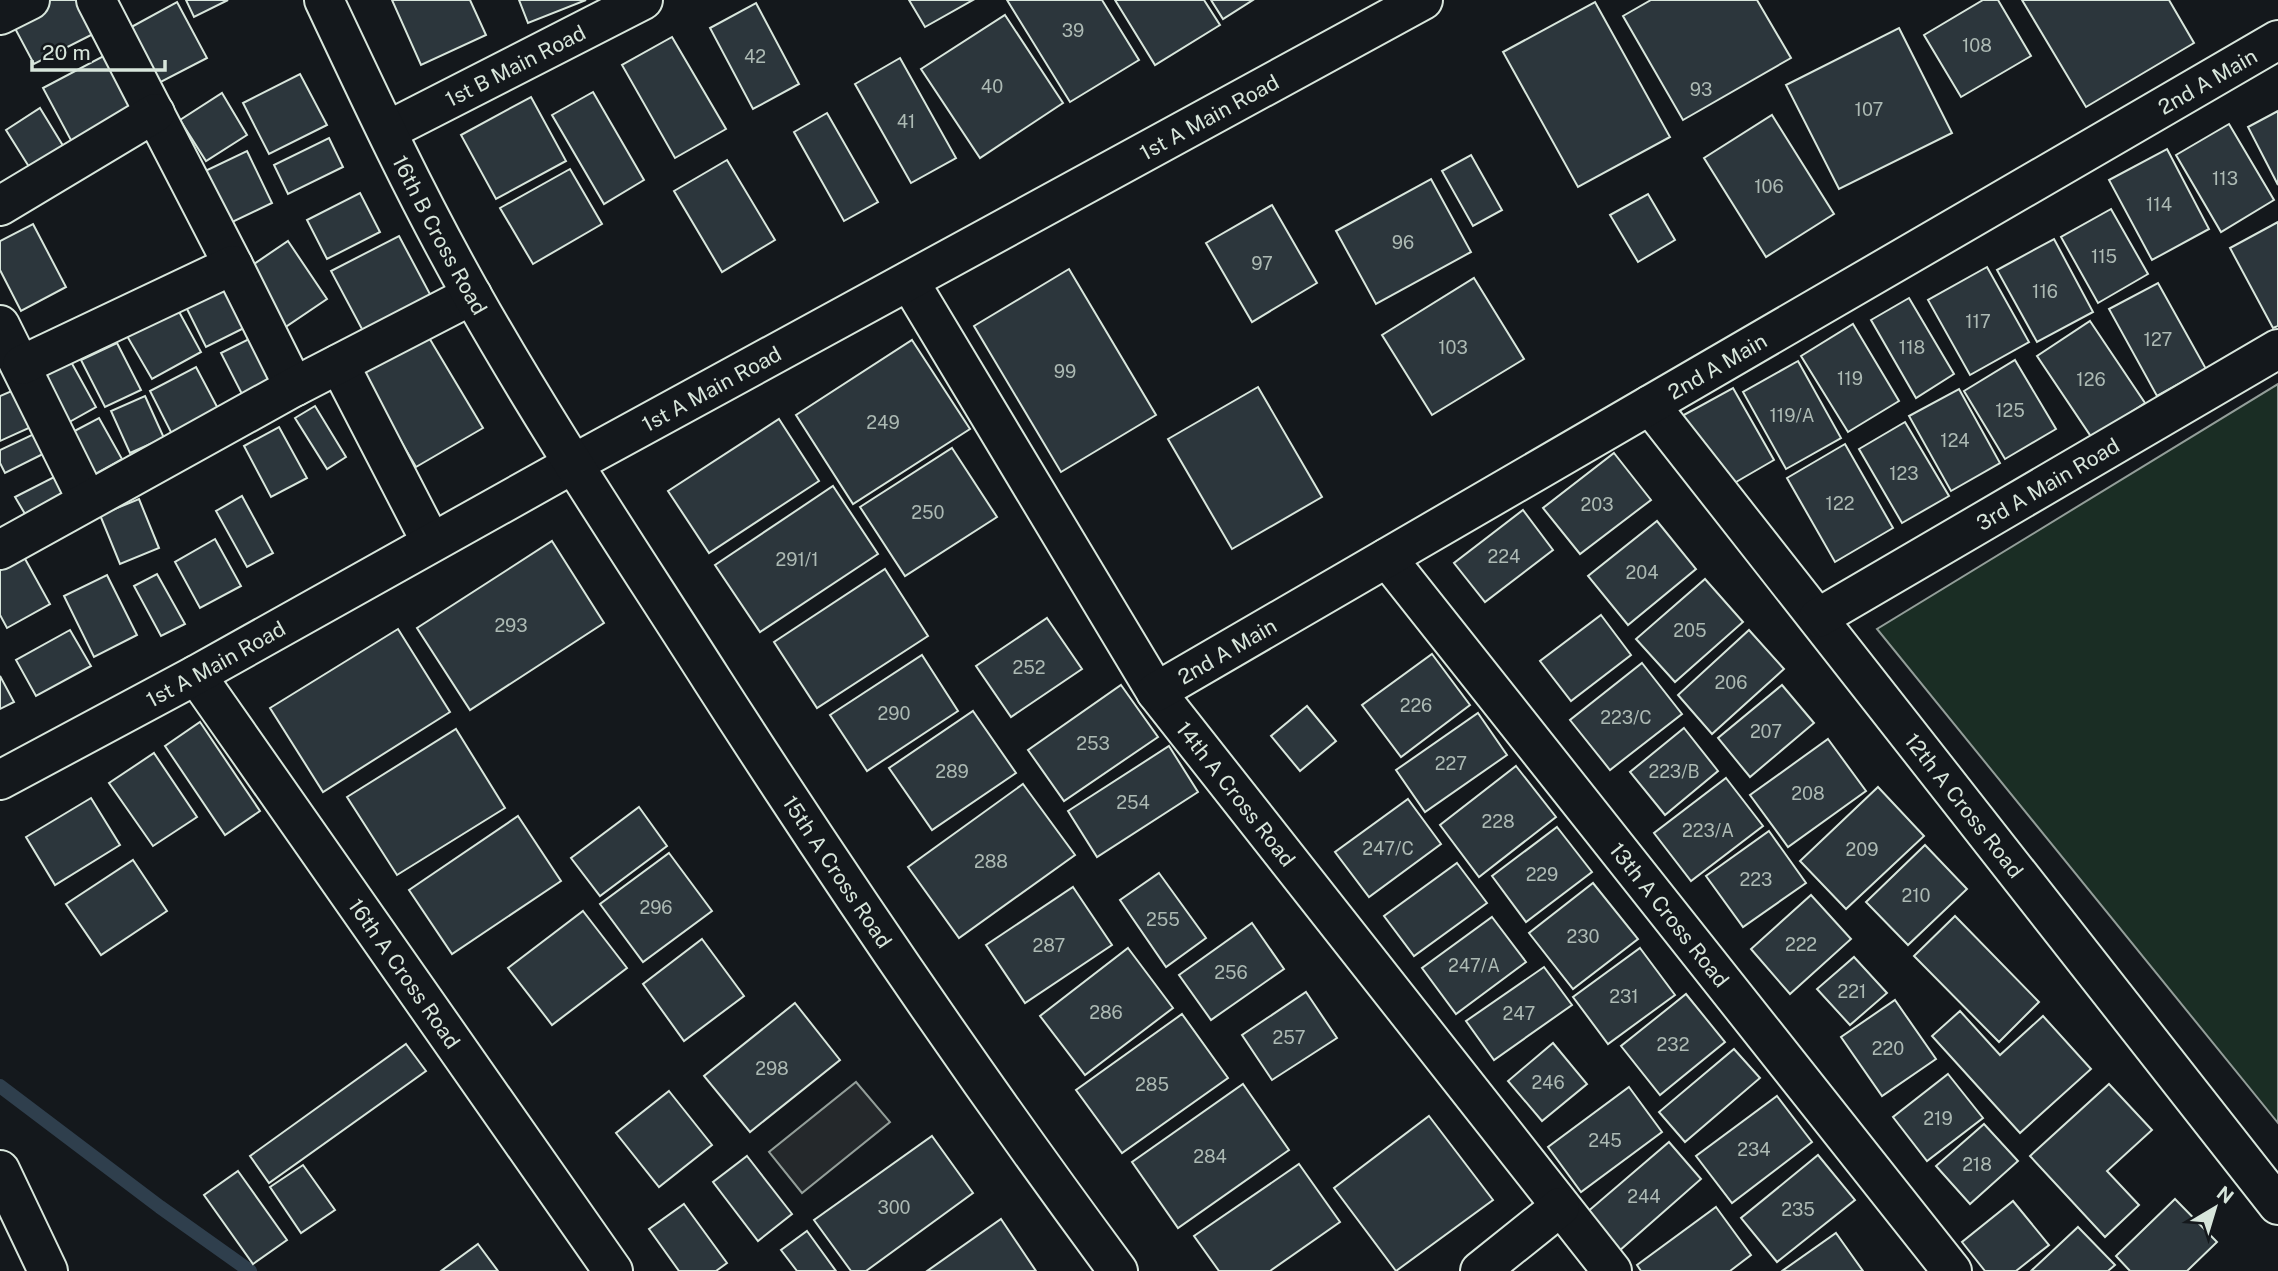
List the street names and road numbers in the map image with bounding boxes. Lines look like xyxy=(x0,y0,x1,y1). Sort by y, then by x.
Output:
street label: 1st B Main Road xyxy=(441,19,589,112)
street label: 2nd A Main xyxy=(2154,43,2261,119)
street label: 1st A Main Road xyxy=(1135,69,1283,165)
street label: 16th B Cross Road xyxy=(388,151,493,319)
street label: 2nd A Main xyxy=(1663,327,1771,404)
street label: 1st A Main Road xyxy=(637,340,785,437)
street label: 3rd A Main Road xyxy=(1972,432,2124,535)
street label: 2nd A Main xyxy=(1173,612,1281,689)
street label: 1st A Main Road xyxy=(142,615,289,712)
street label: 14th A Cross Road xyxy=(1171,716,1301,871)
street label: 12th A Cross Road xyxy=(1900,728,2029,883)
street label: 15th A Cross Road xyxy=(778,791,898,952)
street label: 13th A Cross Road xyxy=(1605,837,1735,992)
street label: 16th A Cross Road xyxy=(344,893,466,1053)

